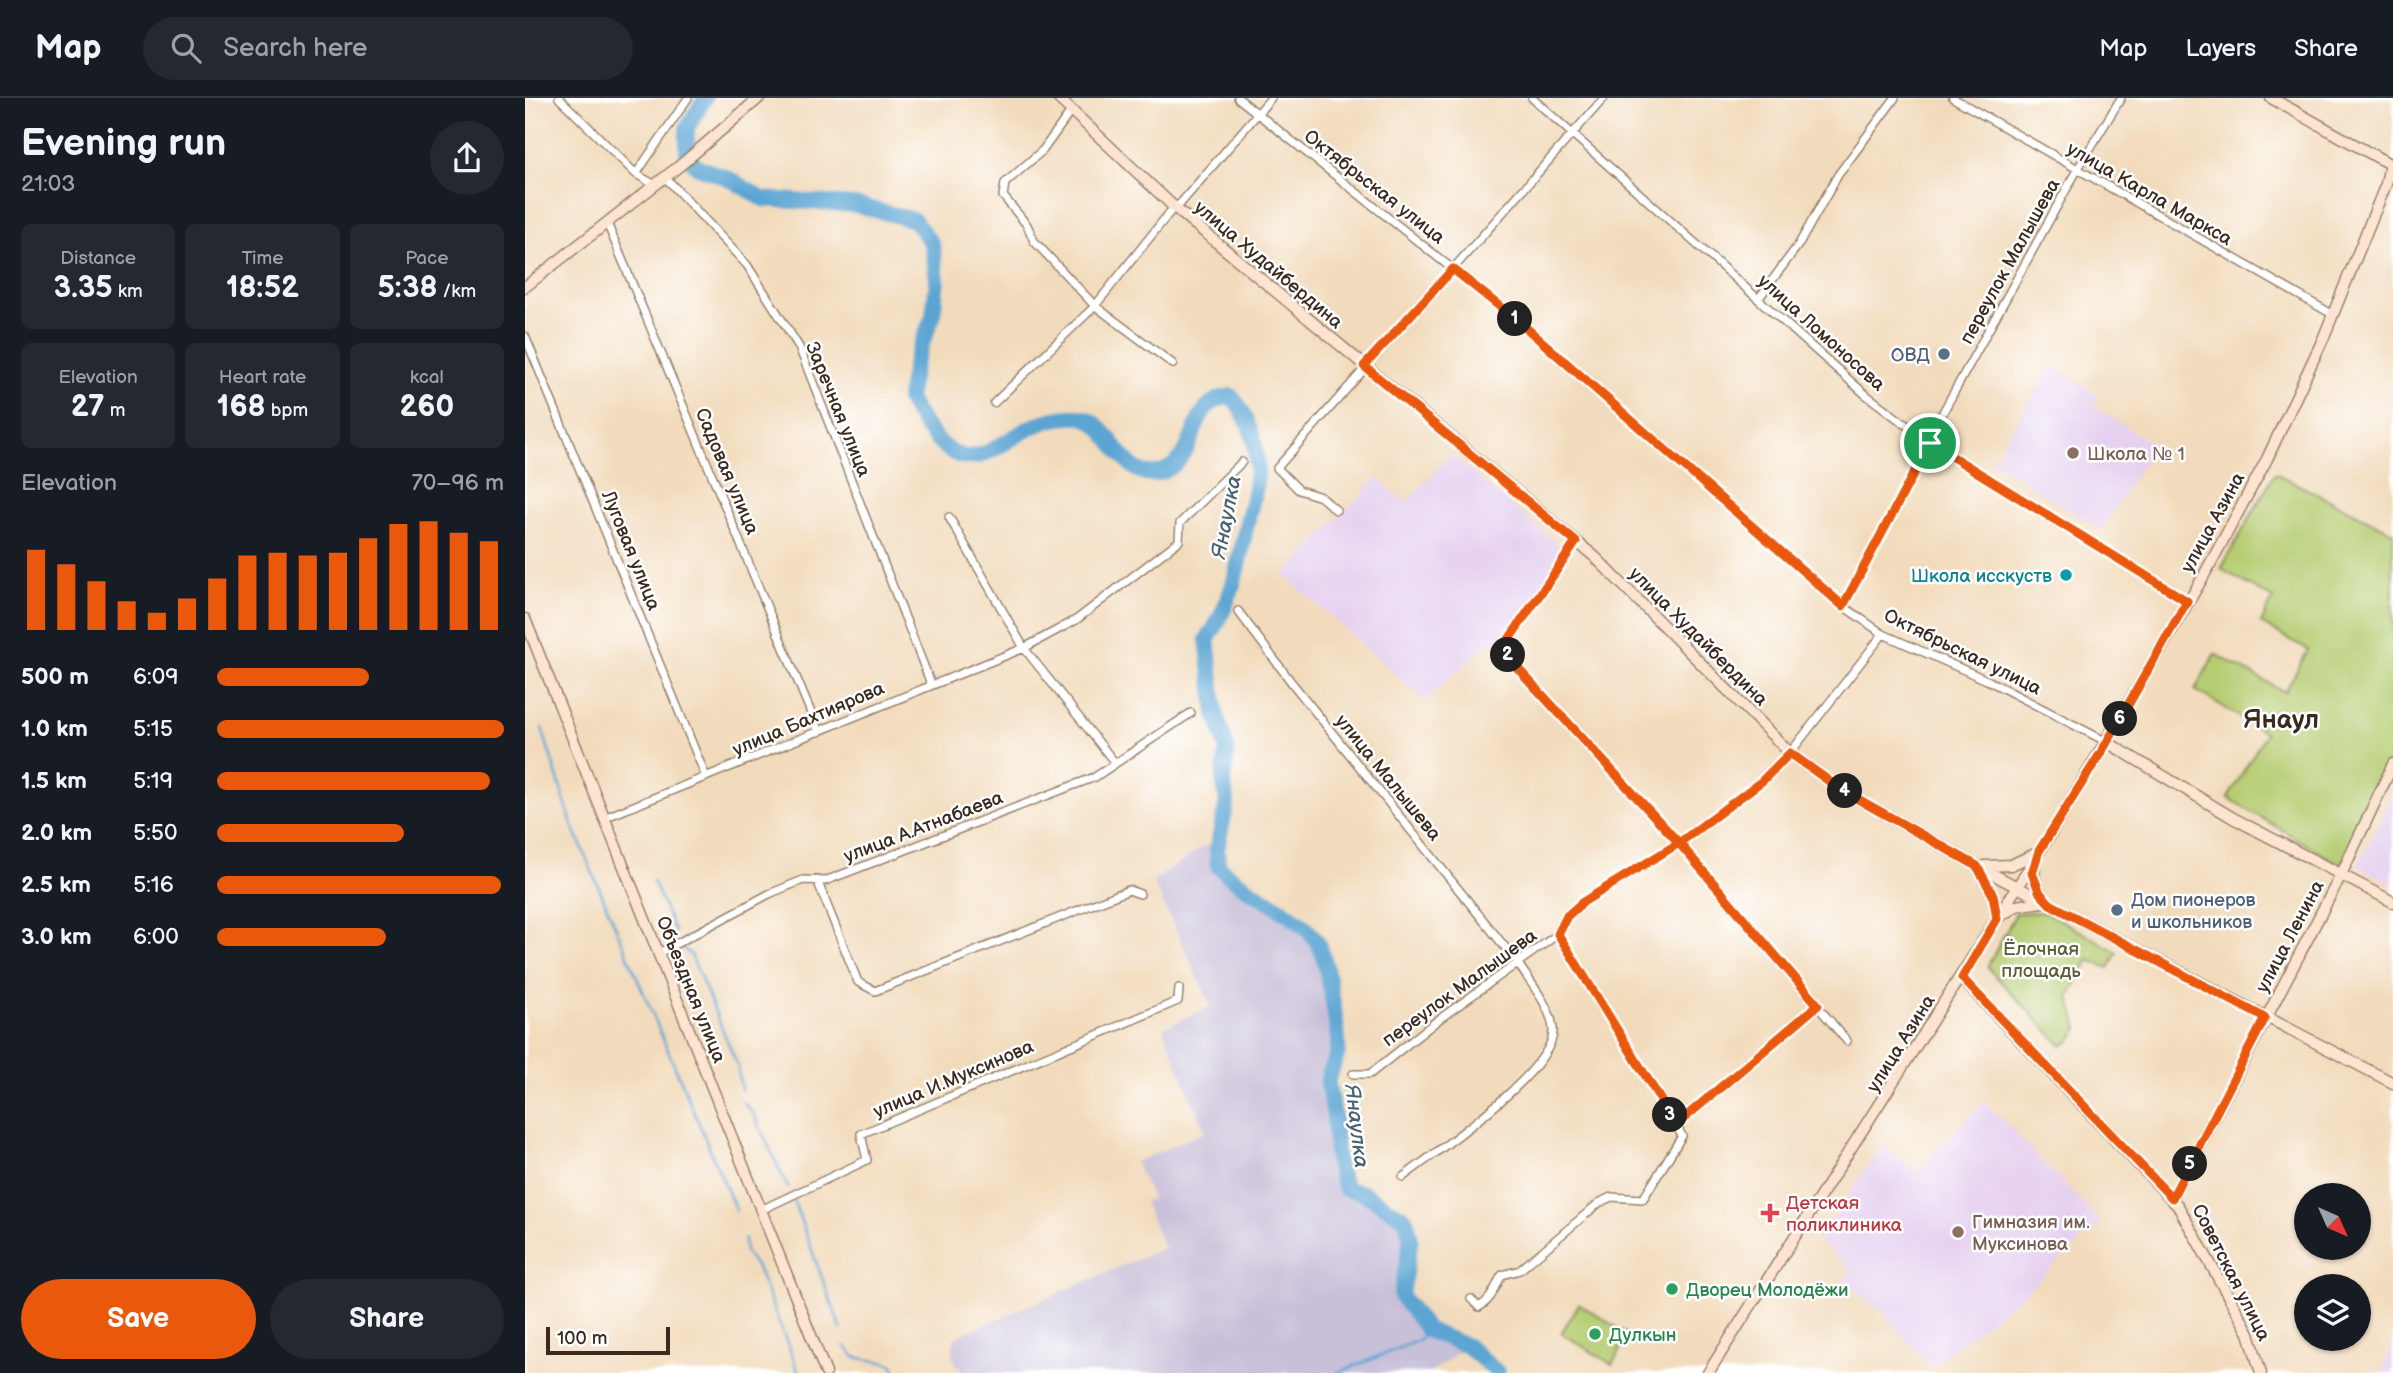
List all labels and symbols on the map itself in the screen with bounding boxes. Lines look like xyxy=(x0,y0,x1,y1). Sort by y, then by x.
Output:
street label: Октябрьская улица xyxy=(1299,125,1449,249)
street label: улица Карла Маркса xyxy=(2063,138,2236,251)
street label: переулок Малышева xyxy=(1955,175,2065,348)
street label: улица Худайбердина xyxy=(1189,196,1347,334)
street label: улица Ломоносова xyxy=(1753,270,1889,396)
pin: 1 xyxy=(1497,302,1532,336)
street label: Заречная улица xyxy=(800,339,875,480)
place label: ОВД xyxy=(1891,344,1930,367)
marker: ОВД xyxy=(1936,346,1952,362)
street label: Садовая улица xyxy=(690,405,764,538)
pin xyxy=(1900,413,1960,473)
place label: Школа № 1 xyxy=(2087,443,2185,466)
marker: Школа № 1 xyxy=(2065,445,2081,461)
street label: улица Азина xyxy=(2176,469,2250,577)
water label: Янаулка xyxy=(1206,473,1247,562)
street label: Луговая улица xyxy=(596,486,665,614)
street label: улица Худайбердина xyxy=(1624,563,1772,711)
place label: Школа исскуств xyxy=(1911,565,2052,588)
marker: Школа исскуств xyxy=(2058,567,2074,583)
street label: Октябрьская улица xyxy=(1880,604,2045,700)
pin: 2 xyxy=(1490,638,1525,672)
street label: улица Бахтиярова xyxy=(729,677,888,762)
pin: 6 xyxy=(2103,702,2137,736)
district label: Янаул xyxy=(2243,705,2319,736)
street label: улица Малышева xyxy=(1330,710,1446,846)
pin: 4 xyxy=(1827,774,1863,808)
street label: улица А.Атнабаева xyxy=(841,786,1006,868)
street label: улица Ленина xyxy=(2251,877,2330,997)
place label: Дом пионеров и школьников xyxy=(2131,889,2256,934)
marker: Дом пионеров и школьников xyxy=(2109,902,2125,918)
street label: Объездная улица xyxy=(651,913,731,1066)
street label: переулок Малышева xyxy=(1378,924,1542,1052)
park label: Ёлочная площадь xyxy=(2001,938,2081,983)
street label: улица Азина xyxy=(1862,991,1940,1097)
street label: улица И.Муксинова xyxy=(870,1035,1037,1124)
water label: Янаулка xyxy=(1339,1082,1374,1169)
pin: 3 xyxy=(1653,1098,1687,1132)
pin: 5 xyxy=(2173,1146,2207,1182)
north arrow xyxy=(2294,1183,2371,1260)
place label: Детская поликлиника xyxy=(1786,1192,1902,1237)
street label: Советская улица xyxy=(2186,1200,2275,1345)
marker: Детская поликлиника xyxy=(1760,1203,1780,1223)
place label: Гимназия им. Муксинова xyxy=(1972,1211,2090,1256)
marker: Гимназия им. Муксинова xyxy=(1950,1224,1966,1240)
place label: Дворец Молодёжи xyxy=(1686,1279,1849,1302)
marker: Дворец Молодёжи xyxy=(1664,1281,1680,1297)
scale bar xyxy=(546,1324,670,1356)
place label: Дулкын xyxy=(1609,1324,1677,1347)
marker: Дулкын xyxy=(1587,1326,1603,1342)

